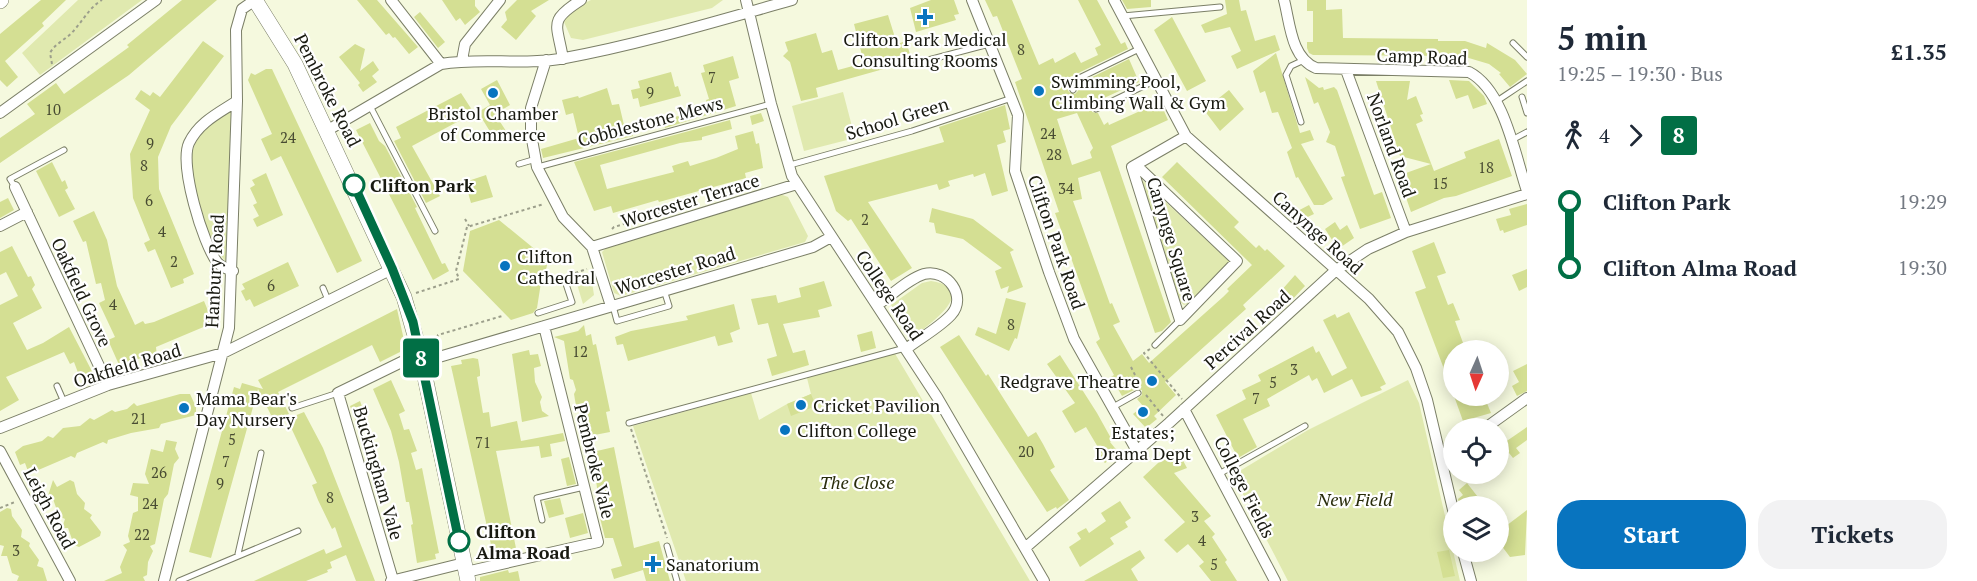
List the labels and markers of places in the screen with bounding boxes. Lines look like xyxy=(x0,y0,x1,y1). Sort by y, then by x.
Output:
marker: Clifton Park Medical Consulting Rooms xyxy=(916,8,934,26)
place label: Clifton Park Medical Consulting Rooms xyxy=(843,27,1007,72)
place label: Swimming Pool, Climbing Wall & Gym xyxy=(1051,69,1226,114)
marker: Swimming Pool, Climbing Wall & Gym xyxy=(1032,84,1046,98)
marker: Bristol Chamber of Commerce xyxy=(486,86,500,100)
place label: Bristol Chamber of Commerce xyxy=(428,101,558,146)
place label: Clifton Park xyxy=(370,173,475,197)
marker: Clifton Park xyxy=(343,174,365,196)
place label: Clifton Cathedral xyxy=(517,244,595,289)
marker: Clifton Cathedral xyxy=(498,259,512,273)
place label: Redgrave Theatre xyxy=(1000,369,1140,393)
marker: Redgrave Theatre xyxy=(1145,374,1159,388)
place label: Mama Bear's Day Nursery xyxy=(196,386,297,431)
place label: Cricket Pavilion xyxy=(813,393,941,417)
marker: Cricket Pavilion xyxy=(794,398,808,412)
marker: Mama Bear's Day Nursery xyxy=(177,401,191,415)
marker: Estates; Drama Dept xyxy=(1136,405,1150,419)
place label: Clifton College xyxy=(797,418,917,442)
place label: Estates; Drama Dept xyxy=(1095,420,1191,465)
marker: Clifton College xyxy=(778,423,792,437)
place label: Clifton Alma Road xyxy=(476,519,570,564)
marker: Clifton Alma Road xyxy=(448,530,470,552)
place label: Sanatorium xyxy=(666,552,760,576)
marker: Sanatorium xyxy=(644,555,662,573)

